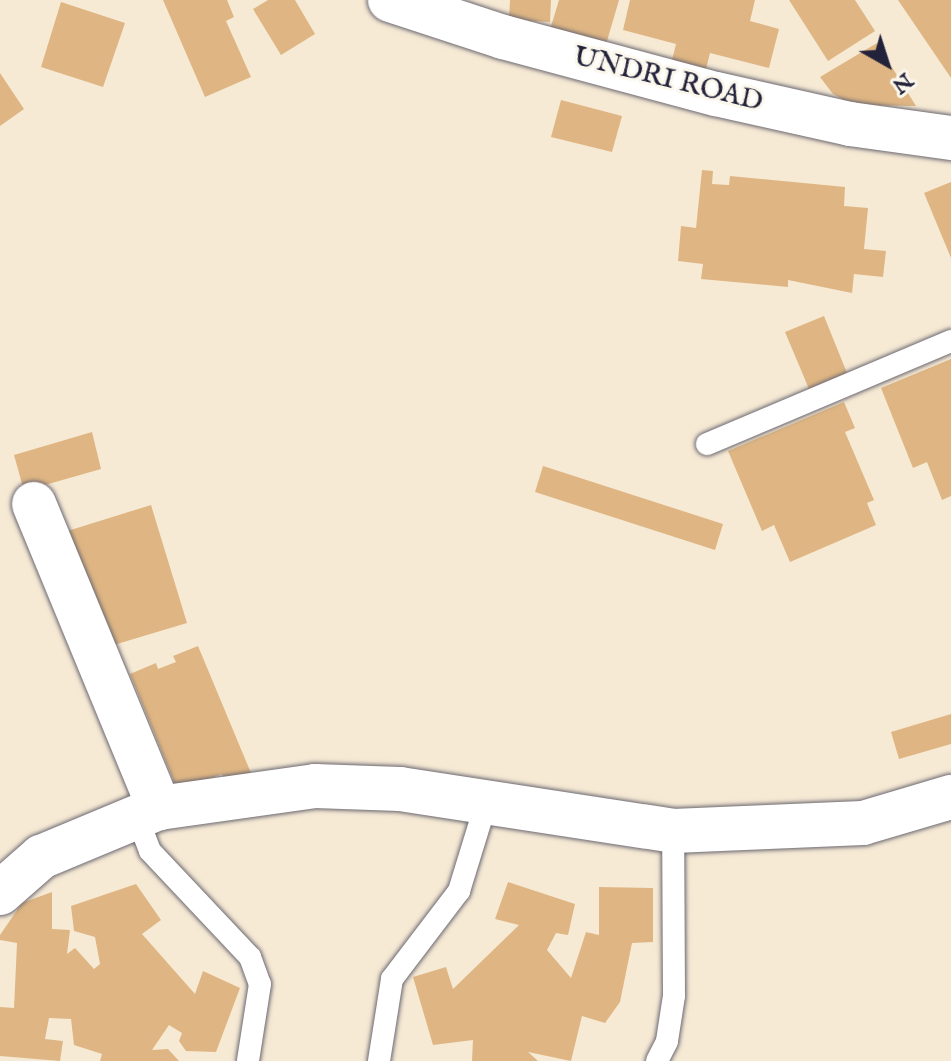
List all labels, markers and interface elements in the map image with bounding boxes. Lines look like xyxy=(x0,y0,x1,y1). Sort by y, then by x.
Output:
north arrow xyxy=(847,24,927,104)
street label: UNDRI ROAD xyxy=(570,40,766,120)
text: N xyxy=(886,66,918,100)

